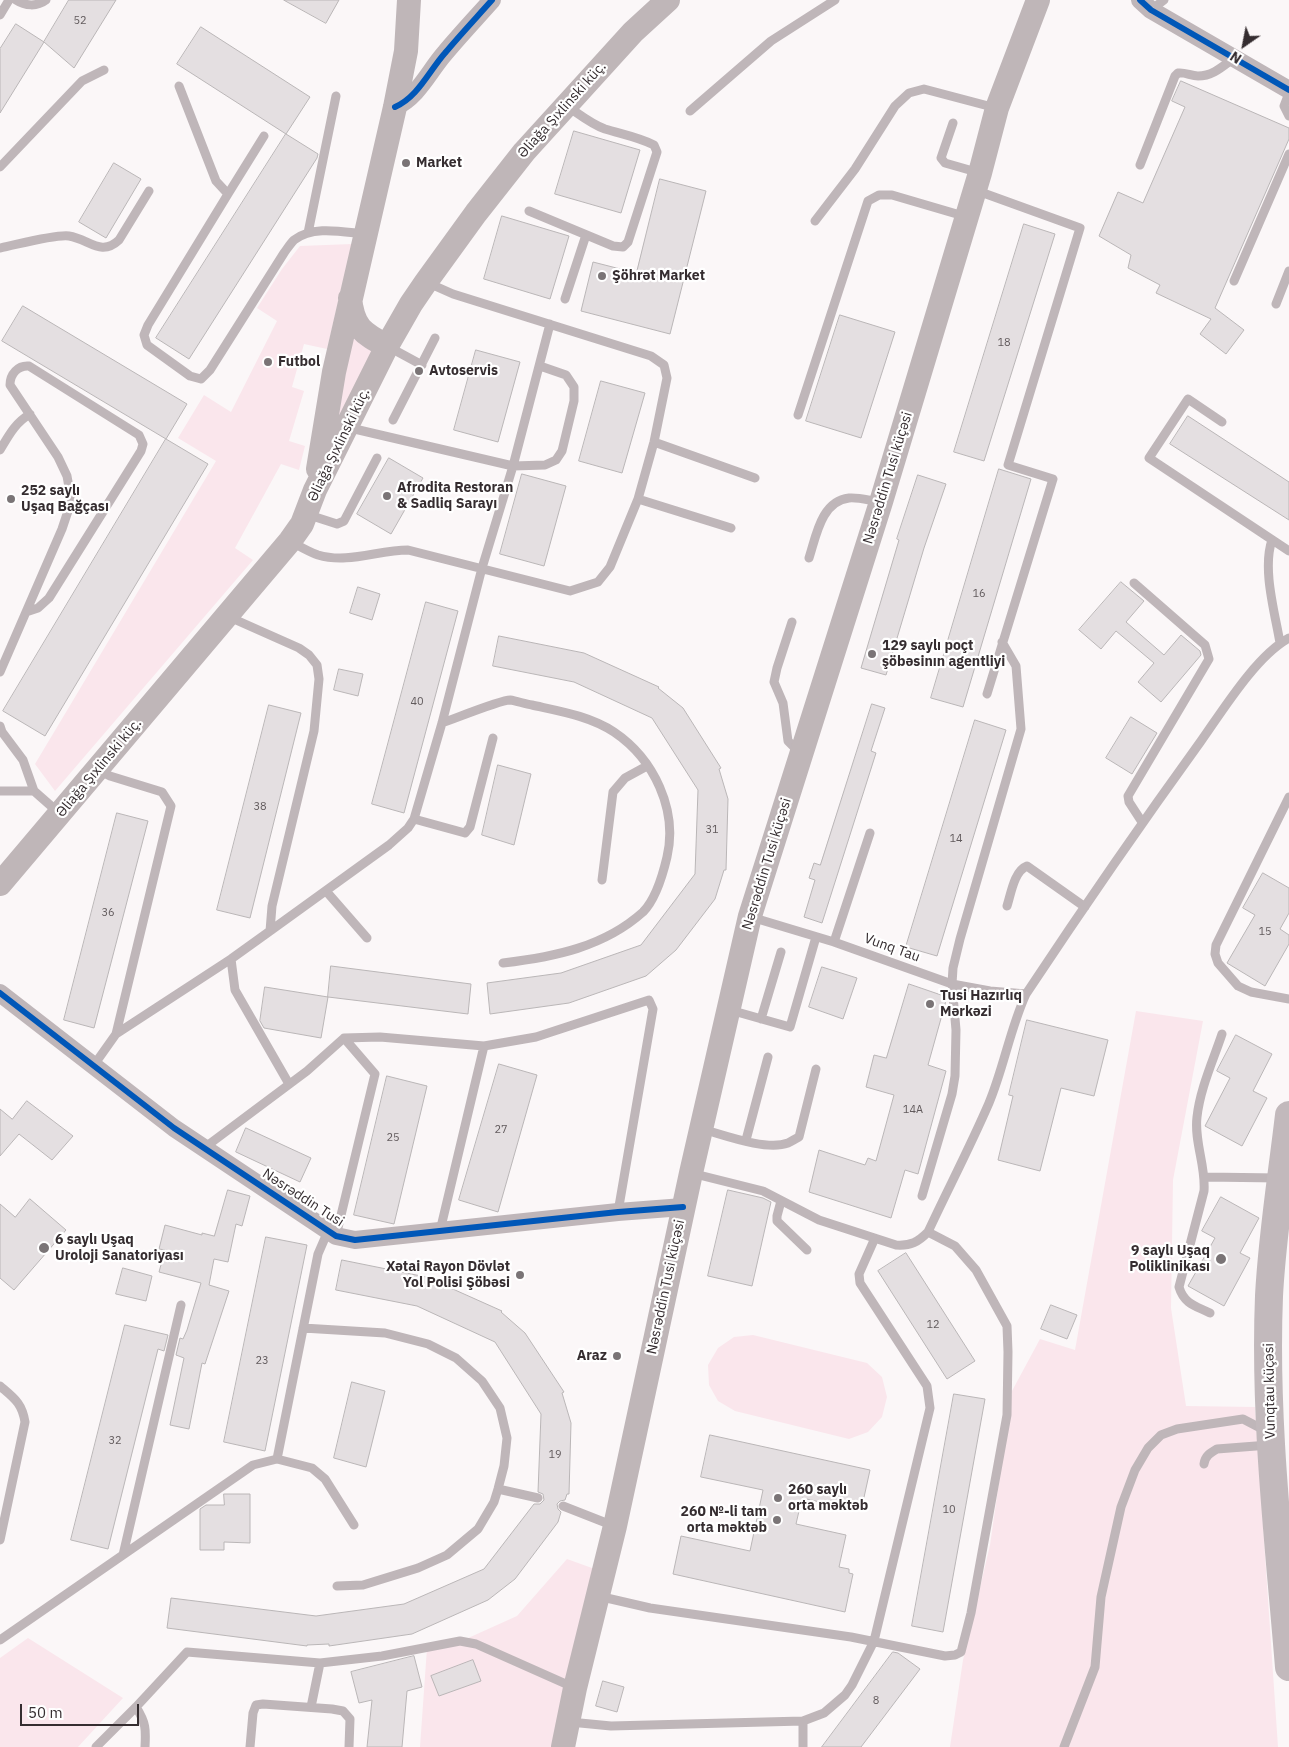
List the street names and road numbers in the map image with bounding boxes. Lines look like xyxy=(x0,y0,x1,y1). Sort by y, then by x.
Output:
street label: Əliağa Şıxlinski küç. xyxy=(514,58,610,162)
street label: Əliağa Şıxlinski küç. xyxy=(304,386,374,504)
street label: Nəsrəddin Tusi küçəsi xyxy=(860,410,916,546)
street label: Əliağa Şıxlinski küç. xyxy=(53,715,145,821)
street label: Nəsrəddin Tusi küçəsi xyxy=(739,796,795,932)
street label: Vunq Tau xyxy=(862,930,922,966)
street label: Nəsrəddin Tusi xyxy=(259,1165,347,1231)
street label: Nəsrəddin Tusi küçəsi xyxy=(644,1218,688,1356)
street label: Vunqtau küçəsi xyxy=(1261,1343,1279,1439)

